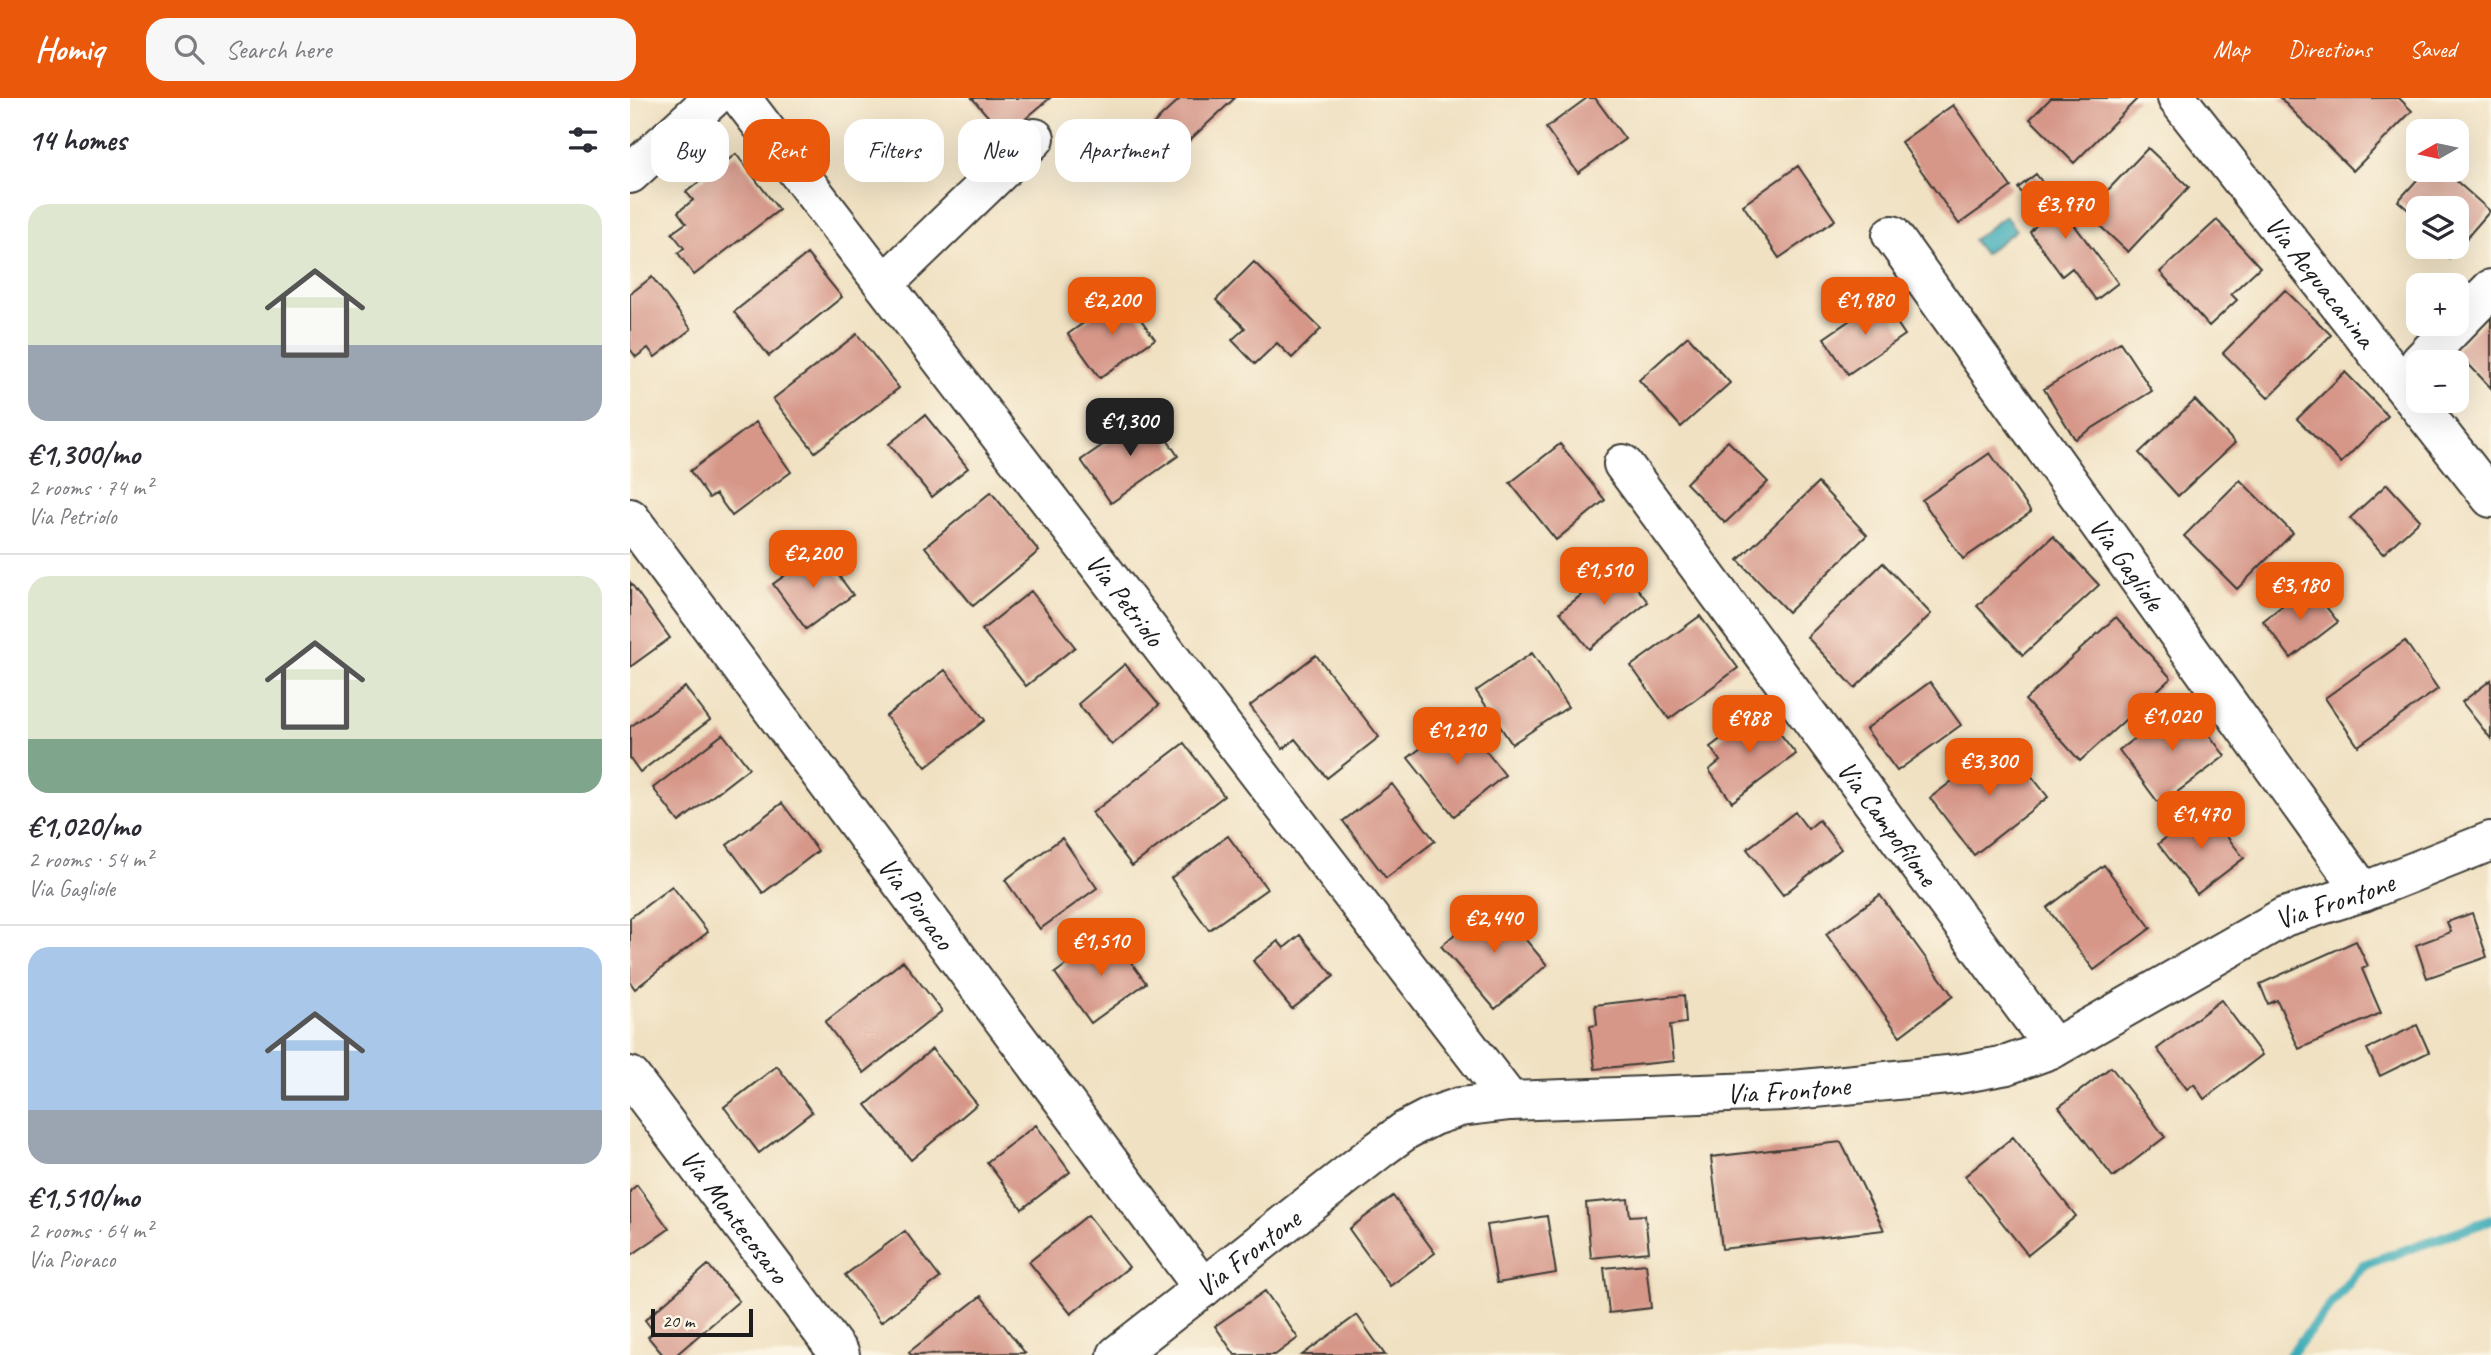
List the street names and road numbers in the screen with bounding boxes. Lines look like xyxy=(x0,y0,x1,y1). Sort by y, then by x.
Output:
street label: Via Acquacanina xyxy=(2258,208,2385,356)
street label: Via Gagliole xyxy=(2082,510,2174,618)
street label: Via Petriolo xyxy=(1079,546,1174,655)
street label: Via Campofilone xyxy=(1830,753,1947,894)
street label: Via Pioraco xyxy=(871,850,964,958)
street label: Via Frontone xyxy=(2268,863,2401,936)
street label: Via Frontone xyxy=(1726,1067,1853,1111)
street label: Via Montecosaro xyxy=(673,1142,798,1292)
street label: Via Frontone xyxy=(1188,1200,1308,1304)

